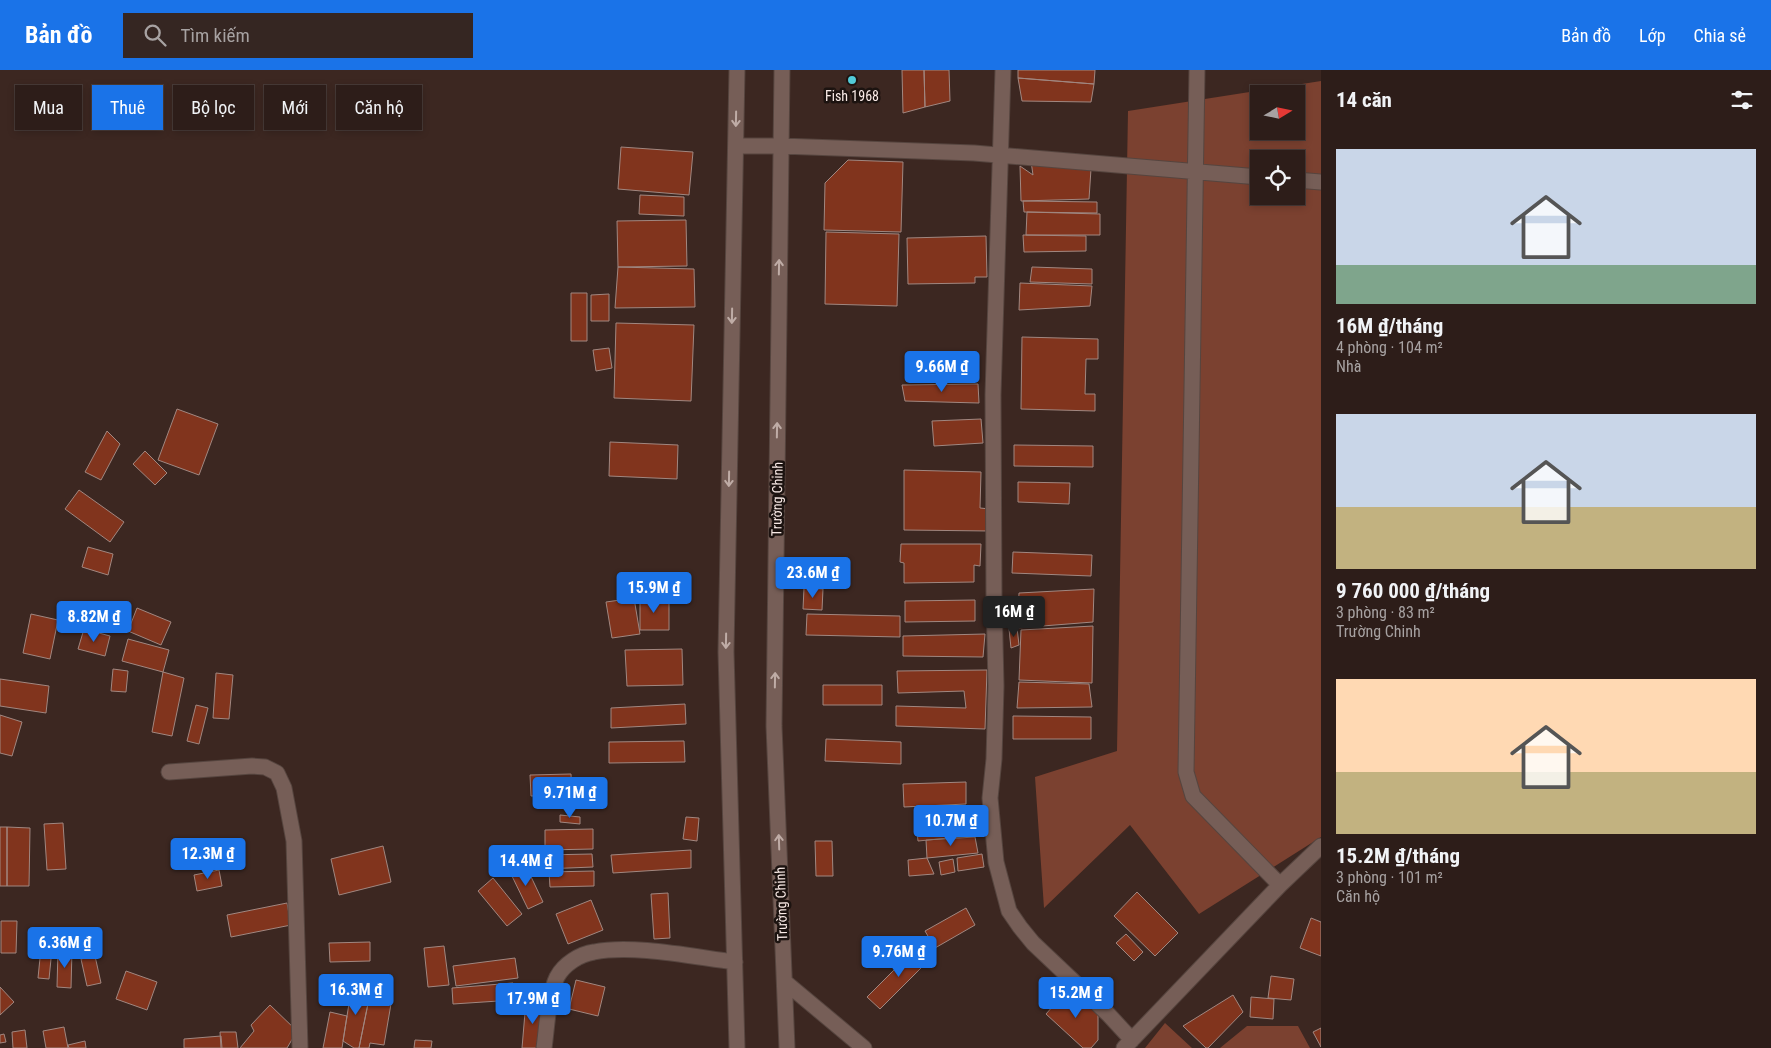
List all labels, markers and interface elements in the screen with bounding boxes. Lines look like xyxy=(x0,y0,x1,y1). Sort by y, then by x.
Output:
search box xyxy=(123,13,473,58)
text: Bản đồ xyxy=(25,21,93,49)
icon: search xyxy=(141,21,169,49)
text: Tìm kiếm xyxy=(181,24,250,47)
text: Bản đồ xyxy=(1561,25,1611,46)
text: Lớp xyxy=(1639,25,1666,46)
text: Chia sẻ xyxy=(1694,25,1746,46)
marker: Fish 1968 xyxy=(846,74,858,86)
chip: Mua xyxy=(15,85,82,130)
chip: Thuê xyxy=(92,85,163,130)
chip: Bộ lọc xyxy=(173,85,254,130)
chip: Mới xyxy=(264,85,326,130)
chip: Căn hộ xyxy=(336,85,422,130)
north arrow xyxy=(1250,85,1305,140)
map controls xyxy=(1250,85,1305,205)
icon: filters xyxy=(1728,86,1756,114)
place label: Fish 1968 xyxy=(825,88,879,104)
text: 14 căn xyxy=(1336,88,1392,112)
one-way arrow xyxy=(731,110,741,126)
button: locate xyxy=(1250,150,1305,205)
icon: home xyxy=(1501,182,1591,272)
one-way arrow xyxy=(774,259,784,276)
one-way arrow xyxy=(727,308,737,324)
text: 16M ₫/tháng xyxy=(1336,314,1443,338)
text: 4 phòng · 104 m² xyxy=(1336,338,1443,357)
pin: 9.66M ₫ xyxy=(896,350,988,393)
text: 9.66M ₫ xyxy=(916,357,968,376)
text: Nhà xyxy=(1336,357,1361,376)
one-way arrow xyxy=(773,422,782,438)
icon: home xyxy=(1501,447,1591,537)
street label: Trường Chinh xyxy=(768,462,786,536)
one-way arrow xyxy=(724,470,734,486)
pin: 23.6M ₫ xyxy=(767,556,859,599)
text: 23.6M ₫ xyxy=(787,563,839,582)
pin: 15.9M ₫ xyxy=(608,572,700,614)
text: 15.9M ₫ xyxy=(628,578,680,597)
text: 9 760 000 ₫/tháng xyxy=(1336,579,1490,603)
pin: 16M ₫ xyxy=(979,596,1049,638)
pin: 8.82M ₫ xyxy=(48,600,140,643)
text: 16M ₫ xyxy=(994,602,1034,621)
text: 3 phòng · 83 m² xyxy=(1336,603,1435,622)
text: 8.82M ₫ xyxy=(68,607,120,626)
text: Trường Chinh xyxy=(1336,622,1421,641)
one-way arrow xyxy=(721,632,731,649)
one-way arrow xyxy=(770,672,780,688)
icon: home xyxy=(1501,712,1591,802)
pin: 9.71M ₫ xyxy=(524,776,616,819)
text: 9.71M ₫ xyxy=(544,783,596,802)
pin: 10.7M ₫ xyxy=(905,804,997,847)
text: 10.7M ₫ xyxy=(925,811,977,830)
one-way arrow xyxy=(774,834,783,850)
pin: 12.3M ₫ xyxy=(162,838,254,880)
text: 12.3M ₫ xyxy=(182,844,234,863)
pin: 14.4M ₫ xyxy=(480,844,572,887)
text: 15.2M ₫/tháng xyxy=(1336,844,1460,868)
text: 14.4M ₫ xyxy=(500,851,552,870)
street label: Trường Chinh xyxy=(772,867,790,941)
text: 3 phòng · 101 m² xyxy=(1336,868,1443,887)
text: Căn hộ xyxy=(1336,887,1380,906)
pin: 6.36M ₫ xyxy=(19,926,111,969)
text: 6.36M ₫ xyxy=(39,933,91,952)
pin: 9.76M ₫ xyxy=(853,936,945,978)
text: 9.76M ₫ xyxy=(873,942,925,961)
pin: 16.3M ₫ xyxy=(310,974,402,1016)
pin: 15.2M ₫ xyxy=(1030,976,1122,1019)
text: 16.3M ₫ xyxy=(330,980,382,999)
pin: 17.9M ₫ xyxy=(487,982,579,1025)
text: 15.2M ₫ xyxy=(1050,983,1102,1002)
text: 17.9M ₫ xyxy=(507,989,559,1008)

